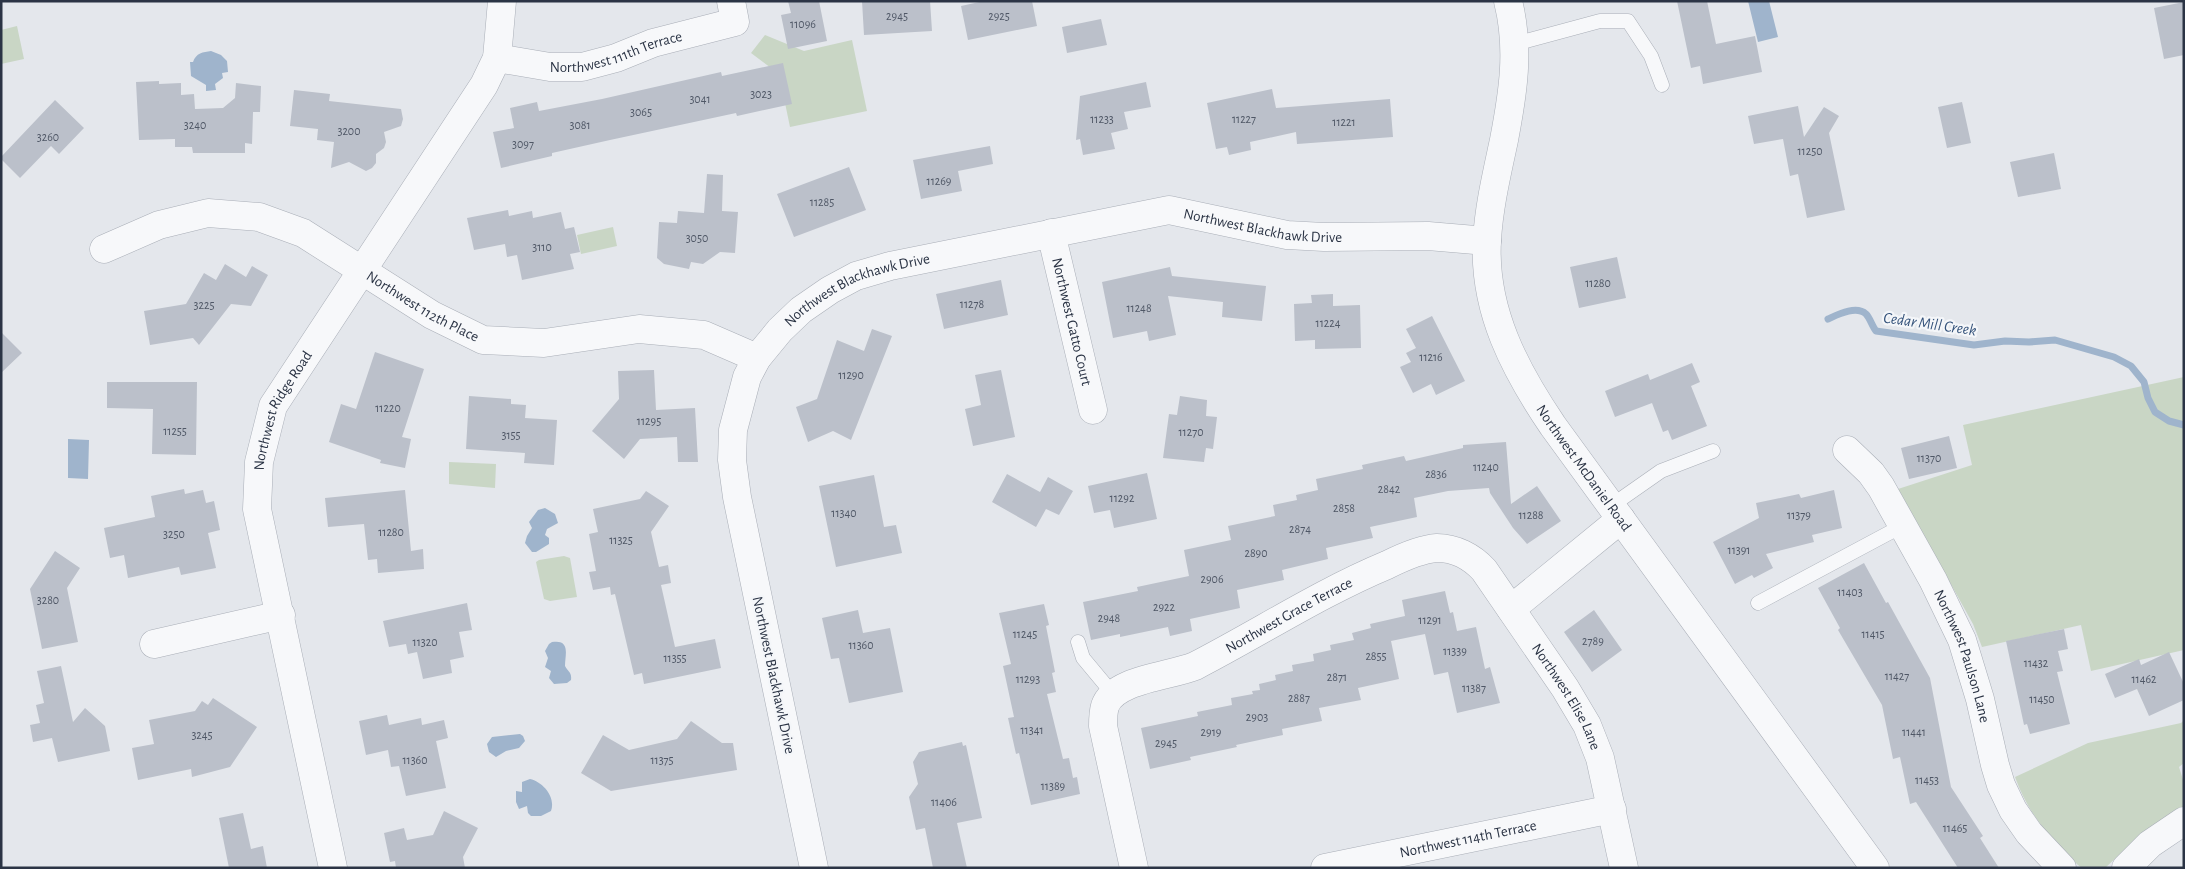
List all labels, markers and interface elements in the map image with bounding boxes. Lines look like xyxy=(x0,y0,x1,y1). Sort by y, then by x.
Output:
house number: 2945 xyxy=(886,10,908,22)
house number: 2925 xyxy=(988,10,1010,22)
house number: 11096 xyxy=(790,18,816,30)
street label: Northwest 111th Terrace xyxy=(550,29,684,75)
house number: 3023 xyxy=(750,88,772,100)
house number: 3041 xyxy=(689,93,711,105)
house number: 3065 xyxy=(630,106,652,118)
house number: 11233 xyxy=(1090,113,1114,125)
house number: 11227 xyxy=(1232,113,1256,125)
house number: 11221 xyxy=(1332,116,1356,128)
house number: 3240 xyxy=(184,119,206,131)
house number: 3081 xyxy=(569,119,591,131)
house number: 3200 xyxy=(337,125,361,137)
house number: 3260 xyxy=(37,131,59,143)
house number: 3097 xyxy=(512,138,534,150)
house number: 11250 xyxy=(1797,145,1823,157)
house number: 11269 xyxy=(927,175,952,187)
house number: 11285 xyxy=(810,196,834,208)
street label: Northwest Blackhawk Drive xyxy=(1182,206,1342,245)
house number: 3050 xyxy=(686,232,708,244)
house number: 3110 xyxy=(532,241,552,253)
street label: Northwest Blackhawk Drive xyxy=(782,251,931,330)
street label: Northwest Gatto Court xyxy=(1049,256,1094,387)
street label: Northwest 112th Place xyxy=(364,268,481,345)
house number: 11280 xyxy=(1585,277,1611,289)
house number: 11278 xyxy=(960,298,985,310)
house number: 3225 xyxy=(194,299,214,311)
house number: 11248 xyxy=(1126,302,1152,314)
water label: Cedar Mill Creek xyxy=(1882,310,1977,338)
house number: 11224 xyxy=(1316,317,1341,329)
street label: Northwest Ridge Road xyxy=(252,348,315,471)
house number: 11216 xyxy=(1419,351,1443,363)
house number: 11290 xyxy=(838,369,864,381)
house number: 11220 xyxy=(375,402,401,414)
street label: Northwest McDaniel Road xyxy=(1533,402,1634,534)
house number: 11295 xyxy=(637,415,661,427)
house number: 11255 xyxy=(163,425,187,437)
house number: 11270 xyxy=(1178,426,1204,438)
house number: 3155 xyxy=(501,429,521,441)
house number: 11370 xyxy=(1917,452,1941,464)
house number: 11240 xyxy=(1473,461,1499,473)
house number: 2836 xyxy=(1425,468,1447,480)
house number: 2842 xyxy=(1378,483,1401,495)
house number: 11292 xyxy=(1110,492,1135,504)
house number: 2858 xyxy=(1333,502,1355,514)
house number: 11340 xyxy=(831,507,857,519)
house number: 11288 xyxy=(1518,509,1544,521)
house number: 11379 xyxy=(1787,509,1811,521)
house number: 2874 xyxy=(1289,523,1311,535)
house number: 11280 xyxy=(378,526,404,538)
house number: 3250 xyxy=(163,528,185,540)
house number: 11325 xyxy=(609,534,633,546)
house number: 11391 xyxy=(1728,544,1750,556)
house number: 2890 xyxy=(1244,547,1268,559)
house number: 2906 xyxy=(1200,573,1224,585)
street label: Northwest Grace Terrace xyxy=(1223,575,1355,656)
house number: 11403 xyxy=(1837,586,1863,598)
street label: Northwest Paulson Lane xyxy=(1931,588,1992,724)
house number: 3280 xyxy=(37,594,59,606)
street label: Northwest Blackhawk Drive xyxy=(750,595,798,755)
house number: 2922 xyxy=(1153,601,1176,613)
house number: 2948 xyxy=(1098,612,1121,624)
house number: 11291 xyxy=(1418,614,1442,626)
house number: 11245 xyxy=(1013,628,1037,640)
house number: 11415 xyxy=(1861,628,1885,640)
house number: 2789 xyxy=(1582,635,1604,647)
house number: 11320 xyxy=(413,636,438,648)
house number: 11360 xyxy=(848,639,874,651)
street label: Northwest Elise Lane xyxy=(1529,641,1603,752)
house number: 11339 xyxy=(1443,645,1467,657)
house number: 2855 xyxy=(1365,650,1387,662)
house number: 11355 xyxy=(663,652,687,664)
house number: 11432 xyxy=(2024,657,2049,669)
house number: 11427 xyxy=(1885,670,1909,682)
house number: 2871 xyxy=(1327,671,1347,683)
house number: 11293 xyxy=(1016,673,1040,685)
house number: 11462 xyxy=(2131,673,2157,685)
house number: 11387 xyxy=(1462,682,1486,694)
house number: 2887 xyxy=(1288,692,1310,704)
house number: 11450 xyxy=(2029,693,2055,705)
house number: 2903 xyxy=(1246,711,1268,723)
house number: 11341 xyxy=(1020,724,1044,736)
house number: 2919 xyxy=(1201,726,1222,738)
house number: 11441 xyxy=(1902,726,1926,738)
house number: 3245 xyxy=(191,729,213,741)
house number: 2945 xyxy=(1155,737,1177,749)
house number: 11360 xyxy=(402,754,428,766)
house number: 11375 xyxy=(650,754,674,766)
house number: 11453 xyxy=(1915,774,1939,786)
house number: 11389 xyxy=(1041,780,1066,792)
house number: 11406 xyxy=(931,796,957,808)
street label: Northwest 114th Terrace xyxy=(1398,818,1538,860)
house number: 11465 xyxy=(1943,822,1967,834)

